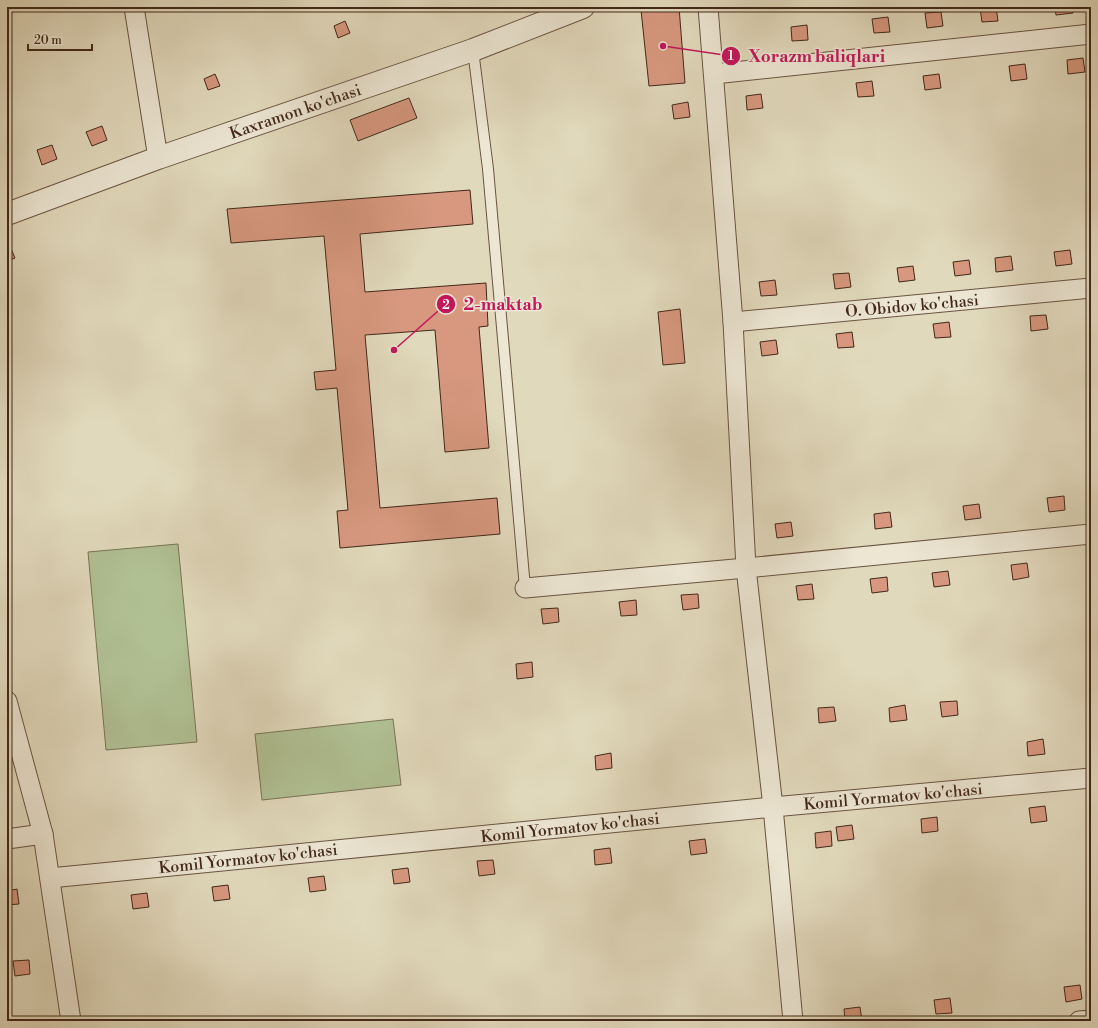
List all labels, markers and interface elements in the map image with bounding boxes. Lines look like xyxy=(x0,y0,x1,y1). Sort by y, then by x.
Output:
scale bar xyxy=(28,26,92,52)
text: 20 m xyxy=(34,33,62,48)
callout: Xorazm baliqlari xyxy=(721,41,894,70)
text: Xorazm baliqlari xyxy=(748,46,886,68)
text: 1 xyxy=(728,49,734,64)
street label: Kaxramon ko'chasi xyxy=(227,80,364,144)
callout: 2-maktab xyxy=(436,290,551,319)
street label: O. Obidov ko'chasi xyxy=(845,290,980,322)
text: 2-maktab xyxy=(464,294,542,316)
text: 2 xyxy=(442,298,450,313)
street label: Komil Yormatov ko'chasi xyxy=(803,779,983,815)
street label: Komil Yormatov ko'chasi xyxy=(480,809,660,847)
street label: Komil Yormatov ko'chasi xyxy=(158,840,338,878)

